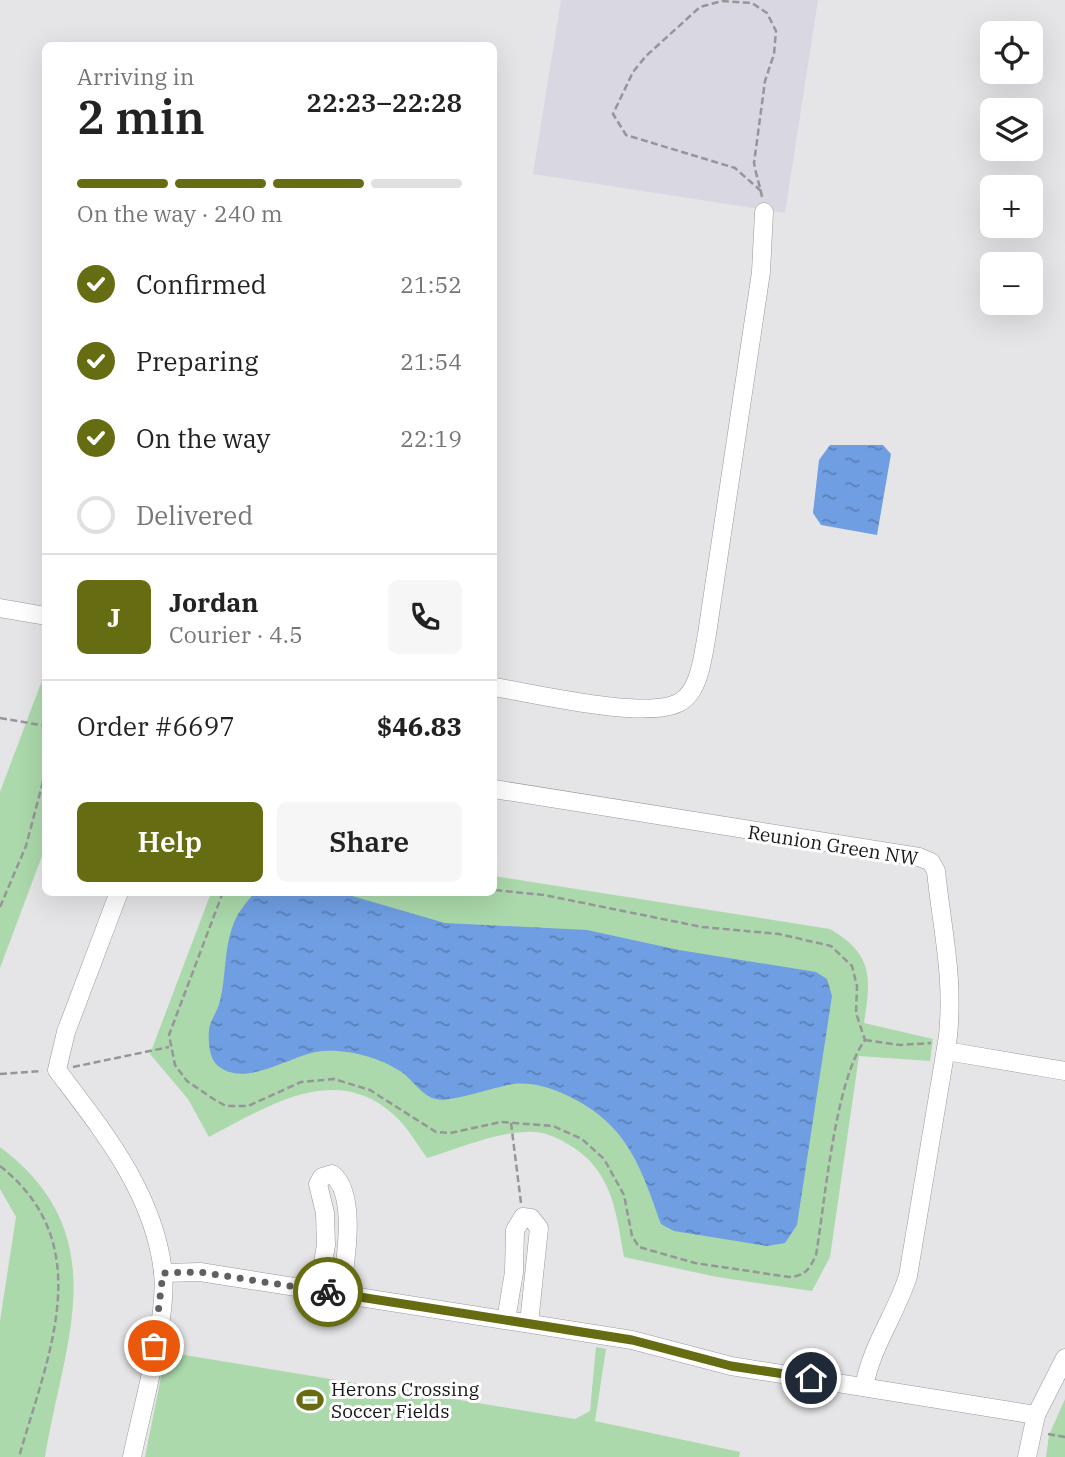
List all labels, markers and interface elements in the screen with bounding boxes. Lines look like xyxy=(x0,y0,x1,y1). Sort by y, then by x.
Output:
map controls xyxy=(980,21,1043,315)
button: locate xyxy=(980,21,1043,84)
text: Arriving in xyxy=(77,61,194,91)
text: 22:23–22:28 xyxy=(306,85,462,119)
text: 2 min xyxy=(77,87,205,147)
button: layers xyxy=(980,98,1043,161)
button: + xyxy=(980,175,1043,238)
text: On the way · 240 m xyxy=(77,198,283,228)
button: − xyxy=(980,252,1043,315)
icon: check xyxy=(77,265,115,303)
text: Confirmed xyxy=(136,267,267,301)
text: 21:52 xyxy=(400,269,462,299)
icon: check xyxy=(77,342,115,380)
text: Preparing xyxy=(136,344,258,378)
text: 21:54 xyxy=(400,346,462,376)
icon: check xyxy=(77,419,115,457)
text: On the way xyxy=(136,421,270,455)
text: 22:19 xyxy=(400,423,462,453)
text: Delivered xyxy=(136,498,253,532)
button: phone xyxy=(388,580,462,654)
text: Jordan xyxy=(169,585,259,619)
text: J xyxy=(107,600,121,634)
text: Courier · 4.5 xyxy=(169,619,303,649)
text: Order #6697 xyxy=(77,709,235,743)
text: $46.83 xyxy=(377,709,462,743)
button: Help xyxy=(77,802,263,882)
button: Share xyxy=(277,802,462,882)
street label: Reunion Green NW xyxy=(746,820,920,870)
courier xyxy=(293,1257,363,1327)
icon: bike xyxy=(309,1273,347,1311)
pin xyxy=(124,1316,184,1376)
icon: bag xyxy=(135,1327,173,1365)
pin xyxy=(781,1348,841,1408)
icon: home xyxy=(792,1359,830,1397)
place label: Herons Crossing Soccer Fields xyxy=(331,1377,480,1423)
sports icon: Herons Crossing Soccer Fields xyxy=(295,1385,325,1415)

